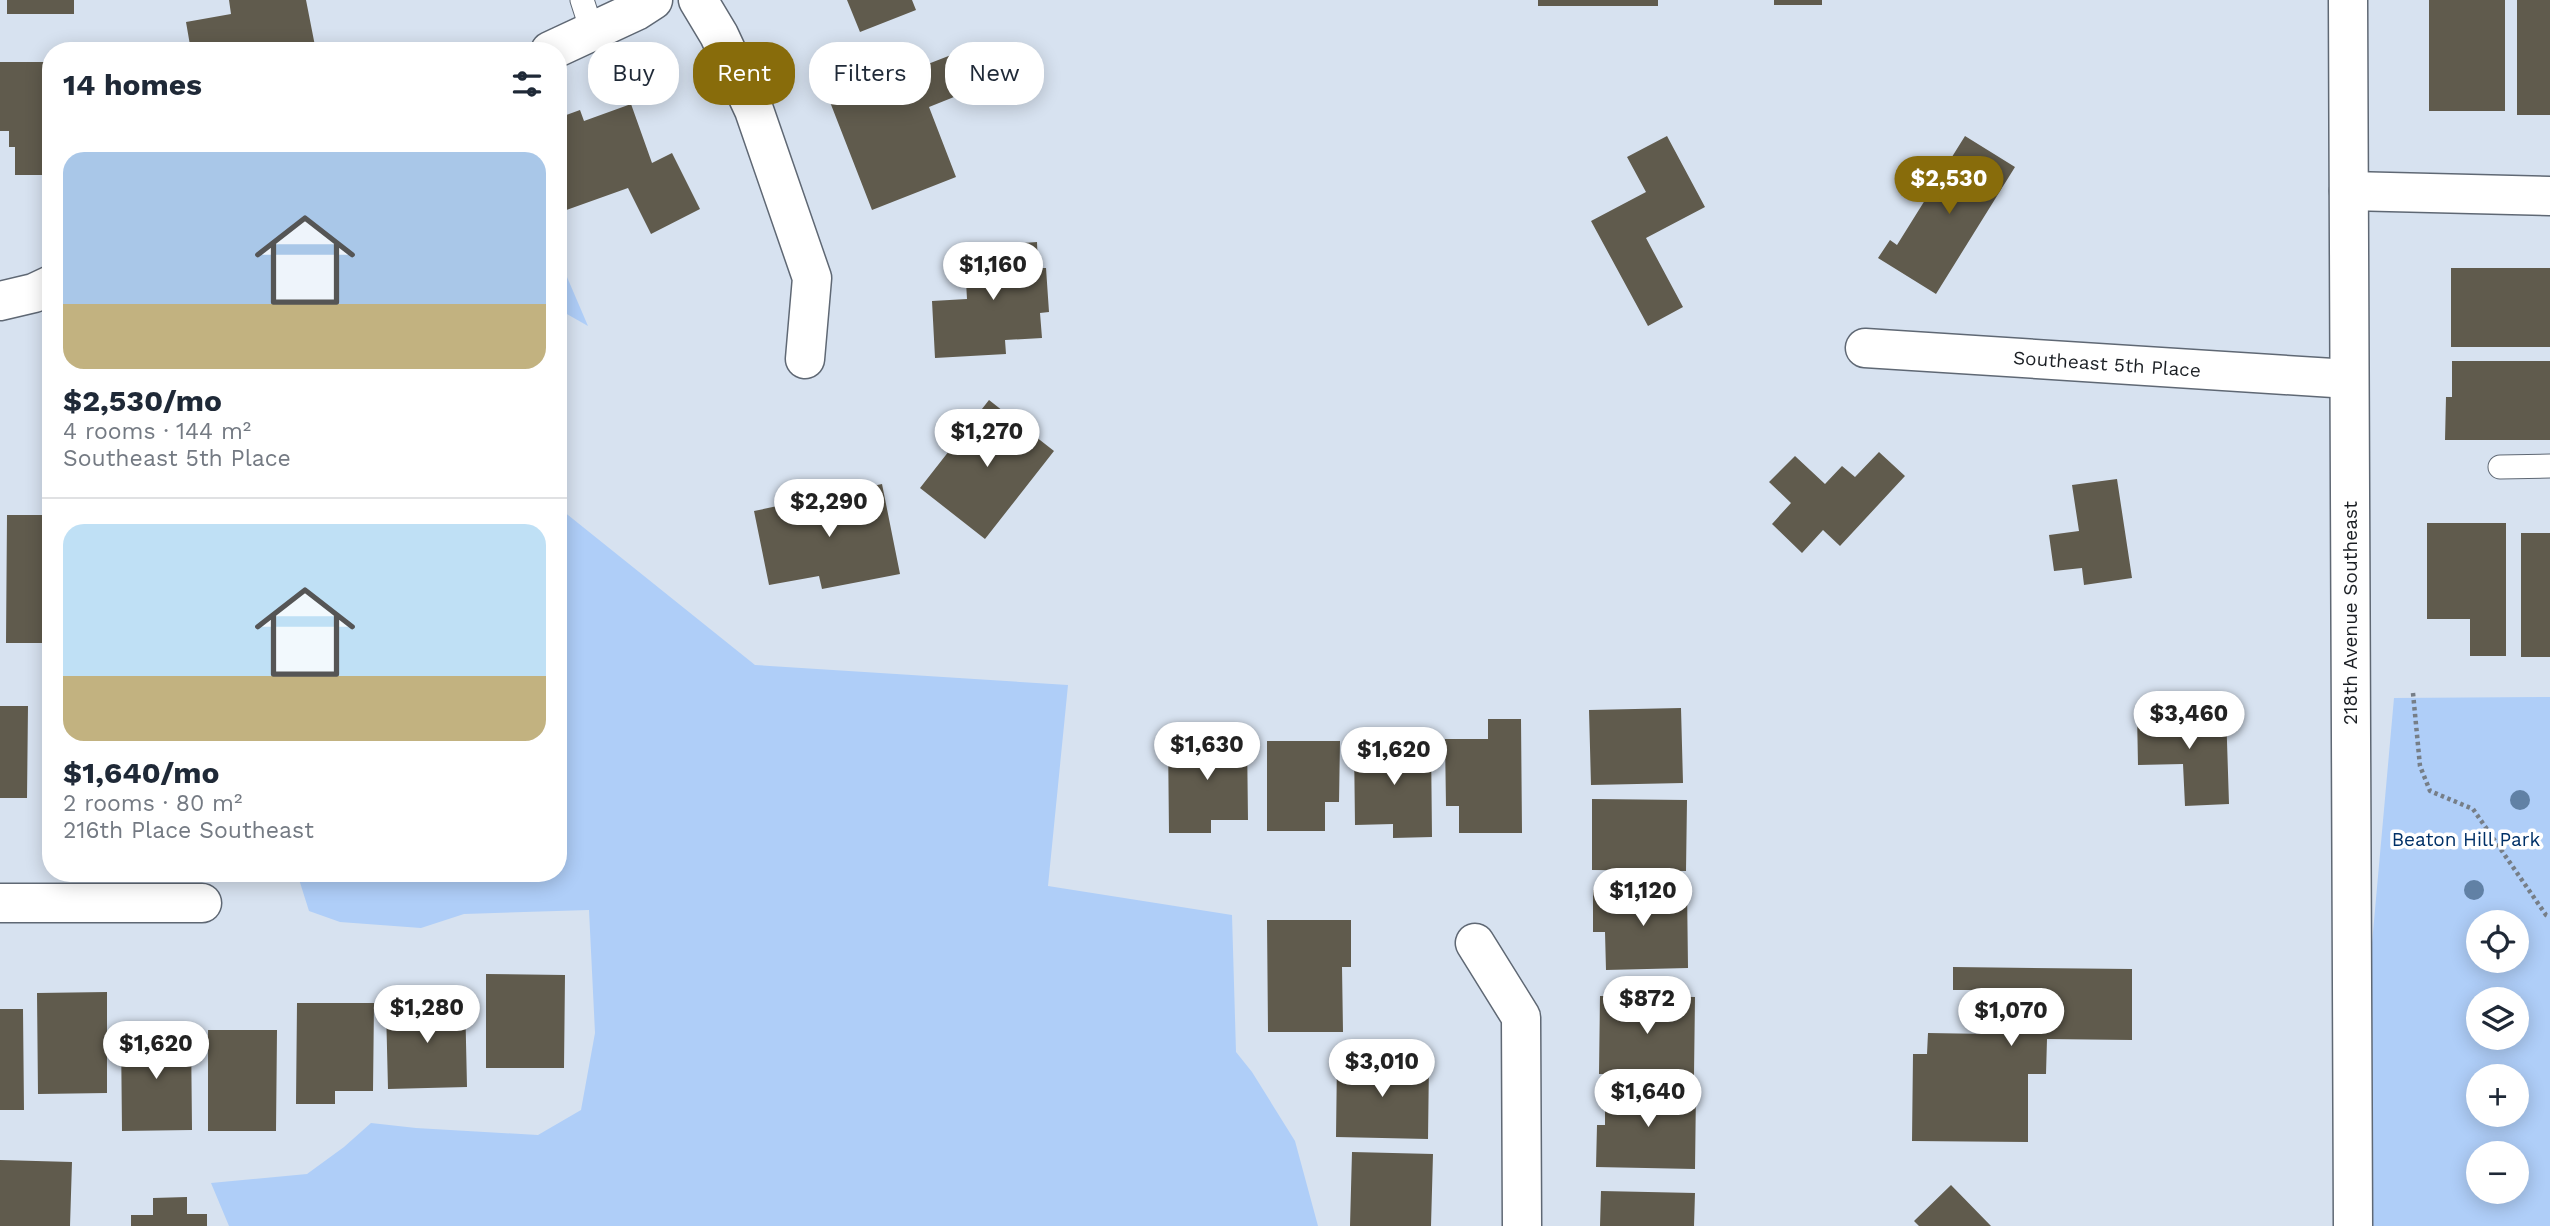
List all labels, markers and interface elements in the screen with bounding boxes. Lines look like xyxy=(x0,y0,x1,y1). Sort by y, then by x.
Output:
chip: Buy xyxy=(588,42,679,105)
chip: Rent xyxy=(693,42,795,105)
chip: Filters xyxy=(809,42,931,105)
chip: New xyxy=(945,42,1044,105)
icon: filters xyxy=(508,65,546,103)
text: 14 homes xyxy=(63,67,202,102)
pin: $2,530 xyxy=(1892,156,2006,216)
text: $2,530 xyxy=(1911,165,1987,192)
icon: home xyxy=(242,197,368,323)
pin: $1,160 xyxy=(936,243,1050,302)
text: $1,160 xyxy=(959,251,1027,278)
street label: Southeast 5th Place xyxy=(2012,346,2202,382)
text: $2,530/mo xyxy=(63,383,222,418)
pin: $1,270 xyxy=(930,410,1044,469)
text: 4 rooms · 144 m² xyxy=(63,418,251,445)
text: $1,270 xyxy=(951,418,1023,445)
text: Southeast 5th Place xyxy=(63,445,291,472)
pin: $2,290 xyxy=(772,480,886,539)
text: $2,290 xyxy=(790,488,868,515)
street label: 218th Avenue Southeast xyxy=(2339,501,2362,725)
icon: home xyxy=(242,569,368,695)
pin: $3,460 xyxy=(2132,692,2246,751)
text: $3,460 xyxy=(2150,700,2228,727)
pin: $1,630 xyxy=(1150,722,1264,782)
pin: $1,620 xyxy=(1337,728,1451,787)
text: $1,630 xyxy=(1170,731,1244,758)
text: $1,620 xyxy=(1357,736,1431,763)
text: $1,640/mo xyxy=(63,755,219,790)
text: 2 rooms · 80 m² xyxy=(63,790,242,817)
text: 216th Place Southeast xyxy=(63,817,314,844)
park label: Beaton Hill Park xyxy=(2392,828,2541,851)
pin: $1,120 xyxy=(1586,869,1700,928)
text: $1,120 xyxy=(1609,877,1677,904)
map controls xyxy=(2466,910,2529,1204)
button: locate xyxy=(2466,910,2529,973)
pin: $872 xyxy=(1606,976,1688,1036)
text: $872 xyxy=(1619,985,1675,1012)
pin: $1,280 xyxy=(370,986,484,1045)
button: layers xyxy=(2466,987,2529,1050)
pin: $1,070 xyxy=(1954,988,2068,1048)
text: $1,280 xyxy=(390,994,464,1021)
text: $1,070 xyxy=(1974,997,2048,1024)
pin: $1,620 xyxy=(99,1021,213,1081)
text: $1,620 xyxy=(119,1030,193,1057)
pin: $3,010 xyxy=(1325,1040,1439,1099)
text: $3,010 xyxy=(1345,1048,1419,1075)
button: + xyxy=(2466,1064,2529,1127)
pin: $1,640 xyxy=(1591,1070,1705,1129)
text: $1,640 xyxy=(1610,1078,1686,1105)
button: − xyxy=(2466,1141,2529,1204)

